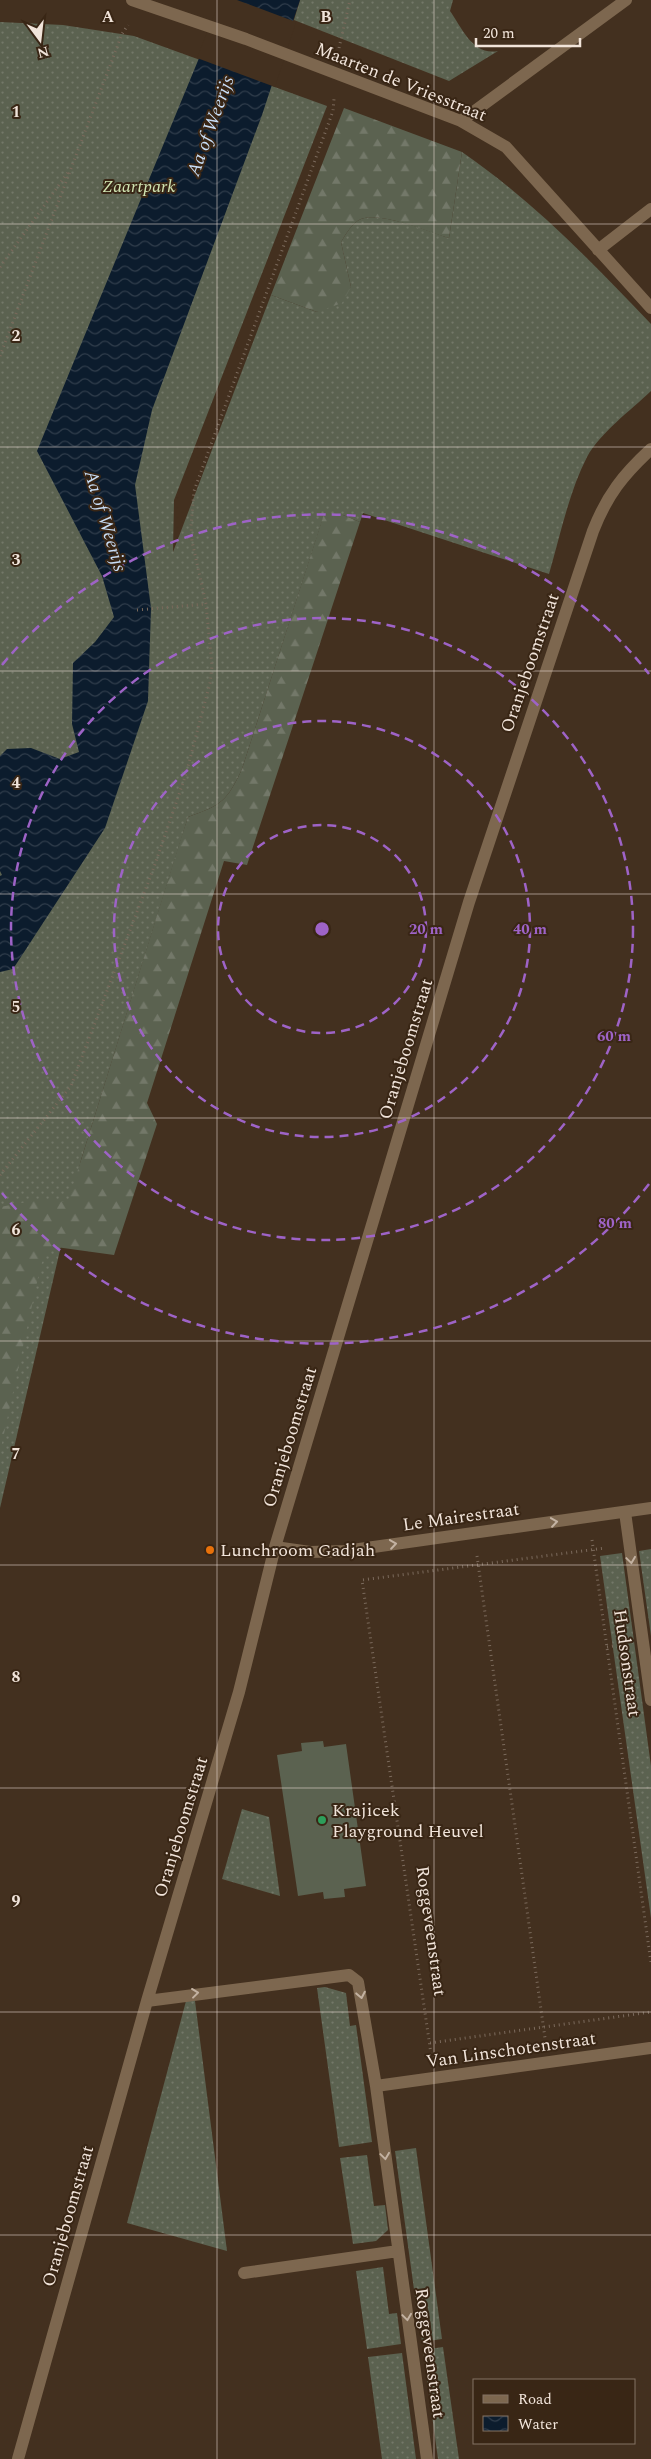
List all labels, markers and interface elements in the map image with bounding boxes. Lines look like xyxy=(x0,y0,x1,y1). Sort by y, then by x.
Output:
text: A xyxy=(102,5,115,29)
text: B xyxy=(320,5,332,29)
north arrow xyxy=(15,15,65,65)
scale bar xyxy=(476,15,580,47)
text: 20 m xyxy=(483,22,515,45)
street label: Maarten de Vriesstraat xyxy=(311,35,491,129)
text: N xyxy=(35,40,51,64)
water label: Aa of Weerijs xyxy=(179,71,243,181)
text: 1 xyxy=(12,100,20,124)
park label: Zaartpark xyxy=(102,173,176,200)
text: 2 xyxy=(12,324,21,348)
water label: Aa of Weerijs xyxy=(76,466,134,576)
text: 3 xyxy=(12,548,21,572)
street label: Oranjeboomstraat xyxy=(493,590,567,736)
text: 4 xyxy=(12,771,21,795)
text: 20 m xyxy=(409,918,444,941)
text: 40 m xyxy=(513,918,548,941)
centre of rings xyxy=(313,920,331,938)
street label: Oranjeboomstraat xyxy=(372,975,440,1123)
text: 5 xyxy=(12,995,20,1019)
text: 60 m xyxy=(597,1025,632,1048)
text: 80 m xyxy=(598,1212,633,1235)
text: 6 xyxy=(12,1218,21,1242)
street label: Oranjeboomstraat xyxy=(256,1363,324,1511)
text: 7 xyxy=(12,1442,21,1466)
street label: Le Mairestraat xyxy=(401,1495,521,1539)
one-way arrow xyxy=(549,1518,558,1528)
place label: Lunchroom Gadjah xyxy=(220,1537,375,1564)
one-way arrow xyxy=(389,1539,397,1550)
marker: Lunchroom Gadjah xyxy=(204,1544,216,1556)
one-way arrow xyxy=(626,1556,636,1565)
street label: Hudsonstraat xyxy=(606,1608,648,1718)
text: 8 xyxy=(12,1665,21,1689)
street label: Oranjeboomstraat xyxy=(147,1753,215,1901)
place label: Krajicek Playground Heuvel xyxy=(332,1797,484,1845)
marker: Krajicek Playground Heuvel xyxy=(316,1814,328,1826)
street label: Roggeveenstraat xyxy=(408,1864,454,1998)
text: 9 xyxy=(12,1889,21,1913)
one-way arrow xyxy=(192,1988,200,1999)
one-way arrow xyxy=(355,1990,366,1999)
street label: Van Linschotenstraat xyxy=(424,2025,598,2075)
street label: Oranjeboomstraat xyxy=(35,2142,101,2290)
one-way arrow xyxy=(379,2152,390,2160)
street label: Roggeveenstraat xyxy=(407,2286,453,2420)
one-way arrow xyxy=(402,2312,412,2321)
legend xyxy=(473,2379,636,2444)
text: Road xyxy=(518,2388,552,2411)
text: Water xyxy=(518,2413,558,2436)

